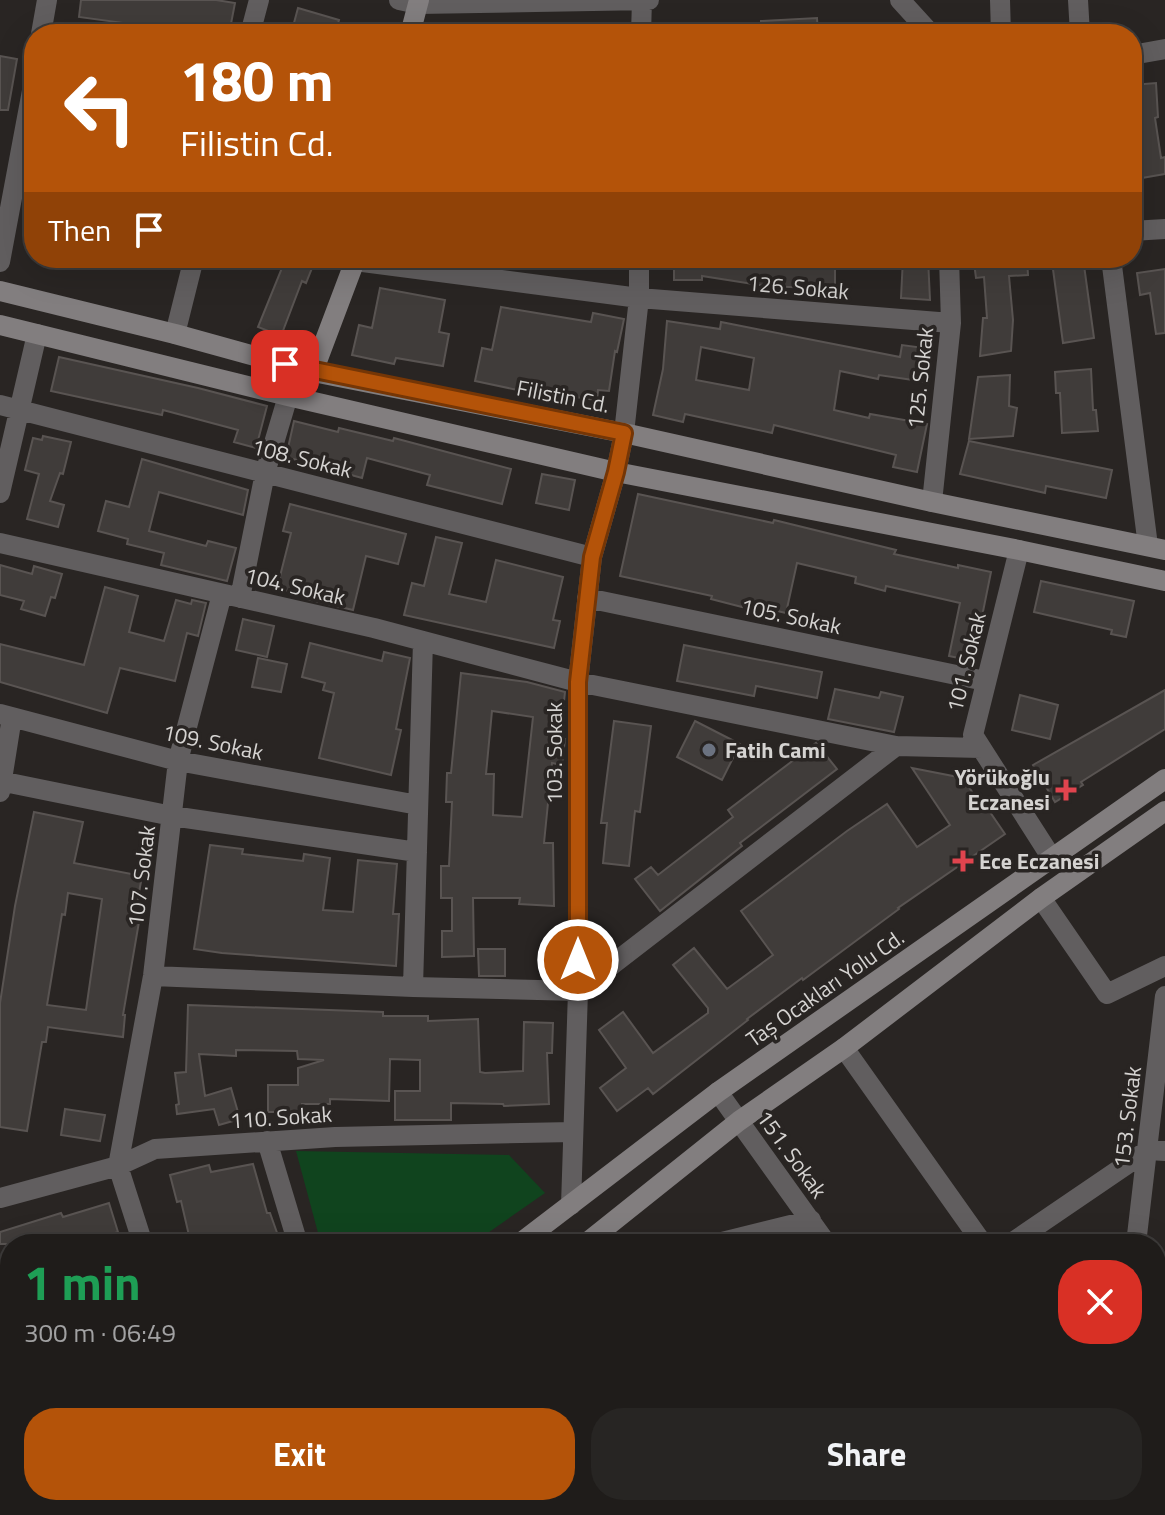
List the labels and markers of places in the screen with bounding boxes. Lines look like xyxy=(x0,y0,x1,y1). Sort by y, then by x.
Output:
pin xyxy=(251,330,319,398)
place label: Fatih Cami xyxy=(725,733,826,767)
marker: Fatih Cami xyxy=(700,741,718,759)
place label: Yörükoğlu Eczanesi xyxy=(955,760,1050,819)
marker: Yörükoğlu Eczanesi xyxy=(1057,781,1075,799)
place label: Ece Eczanesi xyxy=(979,844,1099,878)
marker: Ece Eczanesi xyxy=(954,852,972,870)

